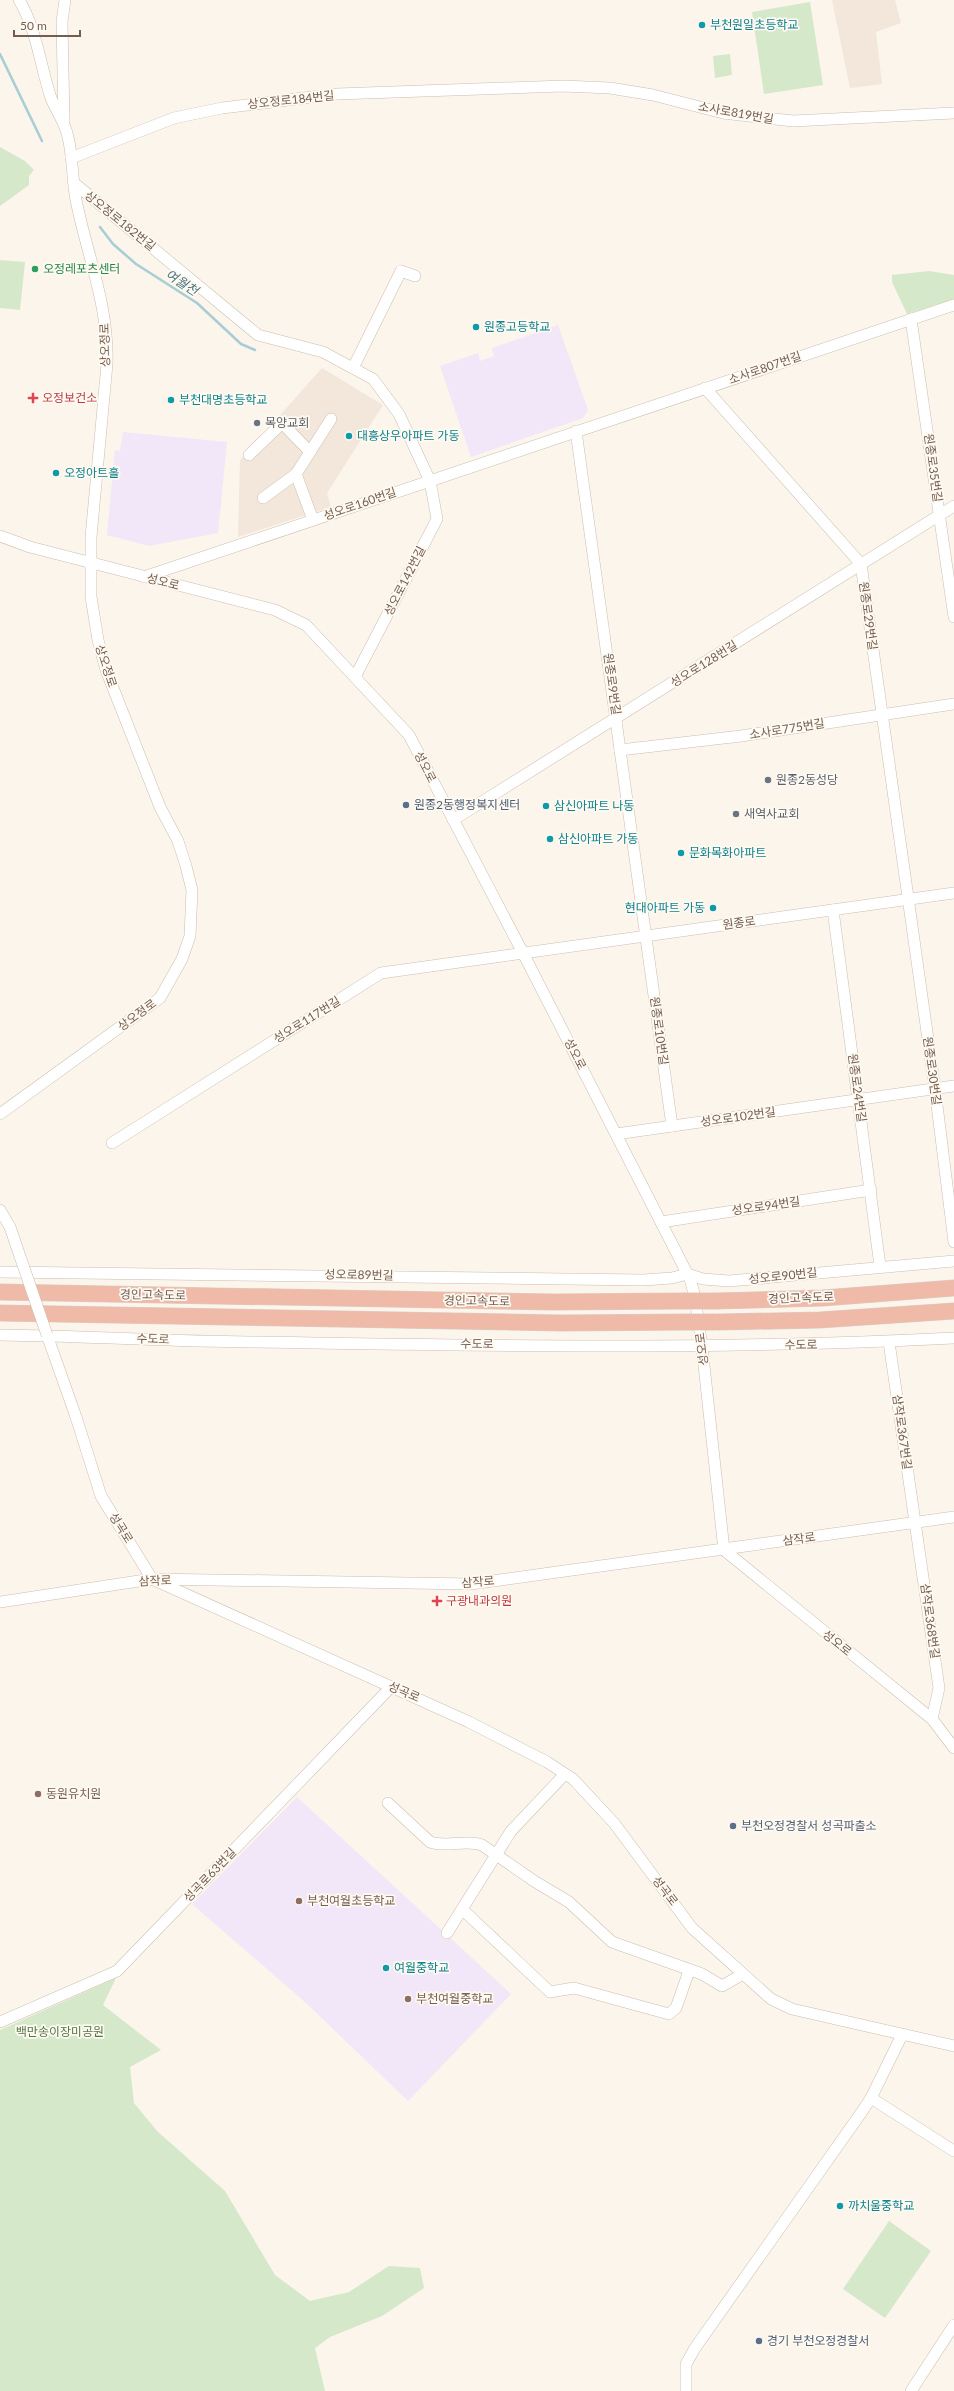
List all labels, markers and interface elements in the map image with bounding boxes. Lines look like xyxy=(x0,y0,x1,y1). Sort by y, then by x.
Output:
scale bar xyxy=(14,12,80,38)
place label: 부천원일초등학교 xyxy=(710,17,798,32)
text: 50 m xyxy=(20,18,47,33)
marker: 부천원일초등학교 xyxy=(697,20,707,30)
street label: 상오정로184번길 xyxy=(247,87,335,112)
street label: 소사로819번길 xyxy=(697,99,775,127)
street label: 상오정로182번길 xyxy=(82,187,159,254)
place label: 오정레포츠센터 xyxy=(43,261,120,276)
marker: 오정레포츠센터 xyxy=(30,264,40,274)
water label: 여월천 xyxy=(163,266,202,299)
place label: 원종고등학교 xyxy=(484,319,550,334)
marker: 원종고등학교 xyxy=(471,322,481,332)
street label: 상오정로 xyxy=(97,323,112,367)
street label: 소사로807번길 xyxy=(726,348,803,387)
place label: 오정보건소 xyxy=(42,390,97,405)
marker: 오정보건소 xyxy=(27,392,39,404)
place label: 부천대명초등학교 xyxy=(179,392,267,407)
marker: 부천대명초등학교 xyxy=(166,395,176,405)
place label: 목양교회 xyxy=(265,415,309,430)
marker: 목양교회 xyxy=(252,418,262,428)
place label: 대흥상우아파트 가동 xyxy=(357,428,459,443)
marker: 대흥상우아파트 가동 xyxy=(344,431,354,441)
street label: 원종로35번길 xyxy=(921,433,946,503)
place label: 오정아트홀 xyxy=(64,465,119,480)
marker: 오정아트홀 xyxy=(51,468,61,478)
street label: 성오로160번길 xyxy=(321,484,398,523)
street label: 성오로142번길 xyxy=(381,543,429,618)
street label: 성오로 xyxy=(145,570,181,593)
street label: 원종로29번길 xyxy=(856,581,881,651)
street label: 성오로128번길 xyxy=(667,637,740,690)
street label: 상오정로 xyxy=(93,643,120,689)
street label: 원종로9번길 xyxy=(601,652,624,716)
street label: 소사로775번길 xyxy=(748,715,826,742)
street label: 성오로 xyxy=(411,749,440,785)
place label: 원종2동성당 xyxy=(776,772,838,787)
marker: 원종2동성당 xyxy=(763,775,773,785)
place label: 원종2동행정복지센터 xyxy=(414,797,520,812)
place label: 삼신아파트 나동 xyxy=(554,798,634,813)
marker: 원종2동행정복지센터 xyxy=(401,800,411,810)
marker: 삼신아파트 나동 xyxy=(541,801,551,811)
place label: 새역사교회 xyxy=(744,806,799,821)
marker: 새역사교회 xyxy=(731,809,741,819)
place label: 삼신아파트 가동 xyxy=(558,831,638,846)
marker: 삼신아파트 가동 xyxy=(545,834,555,844)
place label: 문화목화아파트 xyxy=(689,845,766,860)
marker: 문화목화아파트 xyxy=(676,848,686,858)
place label: 현대아파트 가동 xyxy=(625,900,705,915)
marker: 현대아파트 가동 xyxy=(708,903,718,913)
street label: 원종로 xyxy=(721,913,756,932)
street label: 성오로117번길 xyxy=(270,993,343,1046)
street label: 상오정로 xyxy=(114,996,159,1034)
street label: 원종로10번길 xyxy=(647,996,672,1066)
street label: 성오로 xyxy=(561,1036,590,1072)
street label: 원종로30번길 xyxy=(920,1036,945,1106)
street label: 원종로24번길 xyxy=(845,1053,870,1123)
street label: 성오로102번길 xyxy=(699,1104,777,1129)
street label: 성오로94번길 xyxy=(731,1193,801,1218)
street label: 성오로90번길 xyxy=(748,1264,818,1287)
street label: 성오로89번길 xyxy=(324,1266,394,1283)
street label: 경인고속도로 xyxy=(120,1286,186,1303)
street label: 경인고속도로 xyxy=(768,1289,834,1306)
street label: 경인고속도로 xyxy=(444,1292,510,1309)
street label: 수도로 xyxy=(136,1330,170,1347)
street label: 성오로 xyxy=(692,1332,711,1366)
street label: 수도로 xyxy=(460,1336,494,1351)
street label: 수도로 xyxy=(784,1337,818,1352)
street label: 삼작로367번길 xyxy=(890,1393,915,1471)
street label: 성곡로 xyxy=(106,1510,137,1546)
street label: 삼작로 xyxy=(781,1529,816,1548)
street label: 삼작로 xyxy=(138,1572,172,1589)
street label: 삼작로 xyxy=(461,1573,495,1590)
street label: 삼작로368번길 xyxy=(918,1582,943,1660)
place label: 구광내과의원 xyxy=(446,1593,512,1608)
marker: 구광내과의원 xyxy=(431,1595,443,1607)
street label: 성오로 xyxy=(820,1626,855,1659)
street label: 성곡로 xyxy=(386,1678,422,1705)
place label: 동원유치원 xyxy=(46,1786,101,1801)
marker: 동원유치원 xyxy=(33,1789,43,1799)
place label: 부천오정경찰서 성곡파출소 xyxy=(741,1818,877,1833)
marker: 부천오정경찰서 성곡파출소 xyxy=(728,1821,738,1831)
street label: 성곡로63번길 xyxy=(180,1845,239,1905)
street label: 성곡로 xyxy=(649,1873,681,1908)
place label: 부천여월초등학교 xyxy=(307,1893,395,1908)
marker: 부천여월초등학교 xyxy=(294,1896,304,1906)
place label: 여월중학교 xyxy=(394,1960,449,1975)
marker: 여월중학교 xyxy=(381,1963,391,1973)
place label: 부천여월중학교 xyxy=(416,1991,493,2006)
marker: 부천여월중학교 xyxy=(403,1994,413,2004)
park label: 백만송이장미공원 xyxy=(16,2024,104,2039)
place label: 까치울중학교 xyxy=(848,2198,914,2213)
marker: 까치울중학교 xyxy=(835,2201,845,2211)
place label: 경기 부천오정경찰서 xyxy=(767,2333,869,2348)
marker: 경기 부천오정경찰서 xyxy=(754,2336,764,2346)

